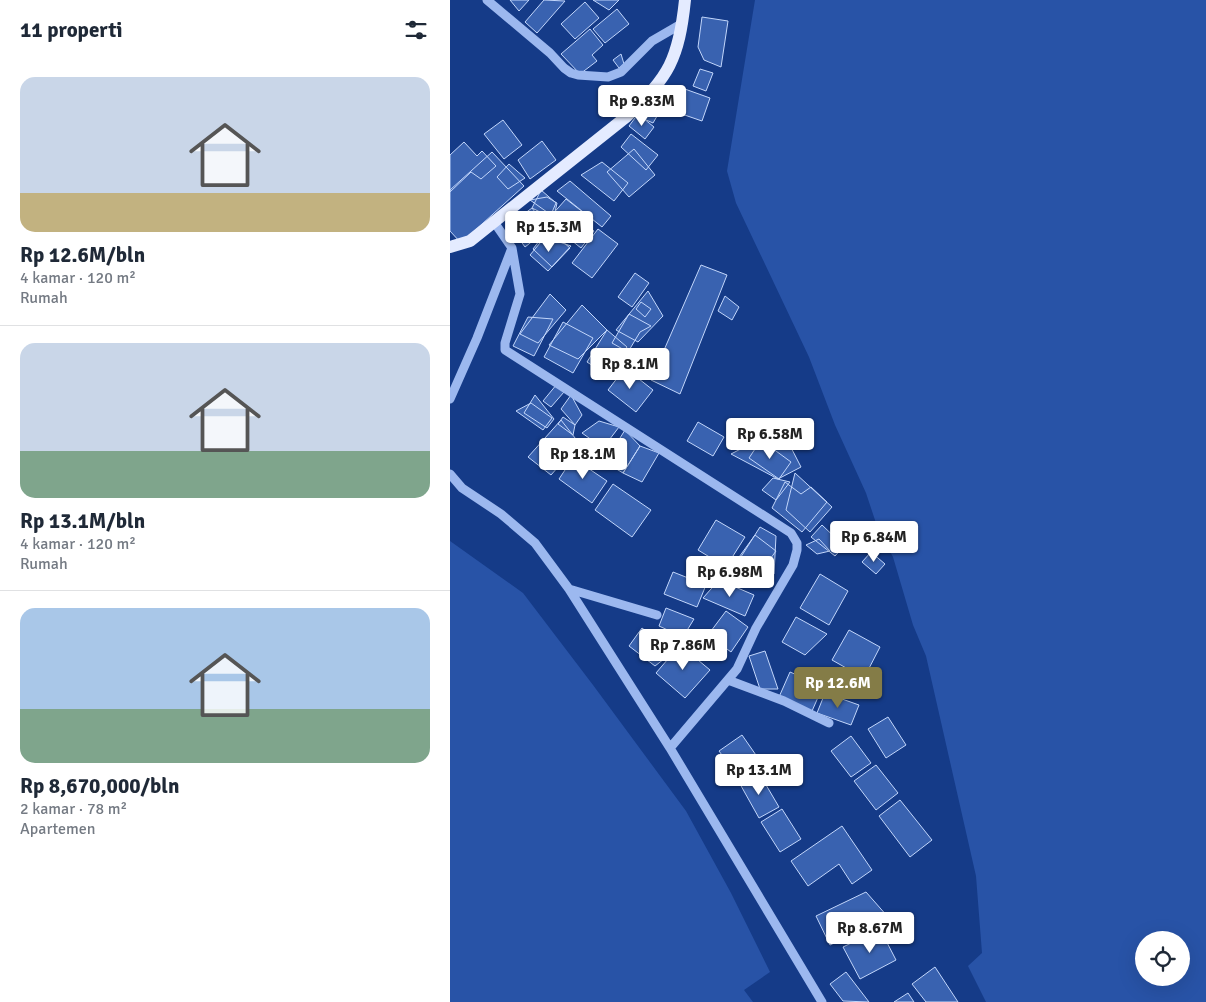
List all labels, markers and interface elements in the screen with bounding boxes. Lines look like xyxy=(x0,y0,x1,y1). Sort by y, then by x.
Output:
icon: filters xyxy=(402,16,430,44)
text: 11 properti xyxy=(20,17,123,43)
pin: Rp 9.83M xyxy=(590,84,694,127)
text: Rp 9.83M xyxy=(609,91,675,111)
icon: home xyxy=(180,110,270,200)
pin: Rp 15.3M xyxy=(497,210,601,253)
text: Rp 15.3M xyxy=(516,217,582,237)
text: Rp 12.6M/bln xyxy=(20,242,145,268)
text: 4 kamar · 120 m² xyxy=(20,268,136,288)
text: Rumah xyxy=(20,288,68,308)
pin: Rp 8.1M xyxy=(584,348,676,390)
text: Rp 8.1M xyxy=(601,354,659,374)
icon: home xyxy=(180,375,270,465)
pin: Rp 6.58M xyxy=(718,418,822,460)
text: Rp 6.58M xyxy=(737,424,803,444)
pin: Rp 18.1M xyxy=(531,438,635,480)
text: Rp 18.1M xyxy=(550,444,616,464)
text: Rp 13.1M/bln xyxy=(20,508,145,534)
pin: Rp 6.84M xyxy=(822,520,926,563)
text: Rp 6.84M xyxy=(841,527,907,547)
text: 4 kamar · 120 m² xyxy=(20,534,136,554)
text: Rumah xyxy=(20,554,68,574)
pin: Rp 6.98M xyxy=(678,556,782,598)
text: Rp 6.98M xyxy=(697,562,763,582)
pin: Rp 7.86M xyxy=(631,628,735,671)
text: Rp 7.86M xyxy=(650,635,716,655)
icon: home xyxy=(180,640,270,730)
pin: Rp 12.6M xyxy=(786,666,890,709)
text: Rp 12.6M xyxy=(805,673,871,693)
pin: Rp 13.1M xyxy=(707,754,811,796)
text: Rp 13.1M xyxy=(726,760,792,780)
text: Rp 8,670,000/bln xyxy=(20,773,179,799)
text: 2 kamar · 78 m² xyxy=(20,799,127,819)
text: Apartemen xyxy=(20,819,96,839)
pin: Rp 8.67M xyxy=(818,912,922,954)
text: Rp 8.67M xyxy=(837,918,903,938)
map controls xyxy=(1135,931,1190,986)
button: locate xyxy=(1135,931,1190,986)

